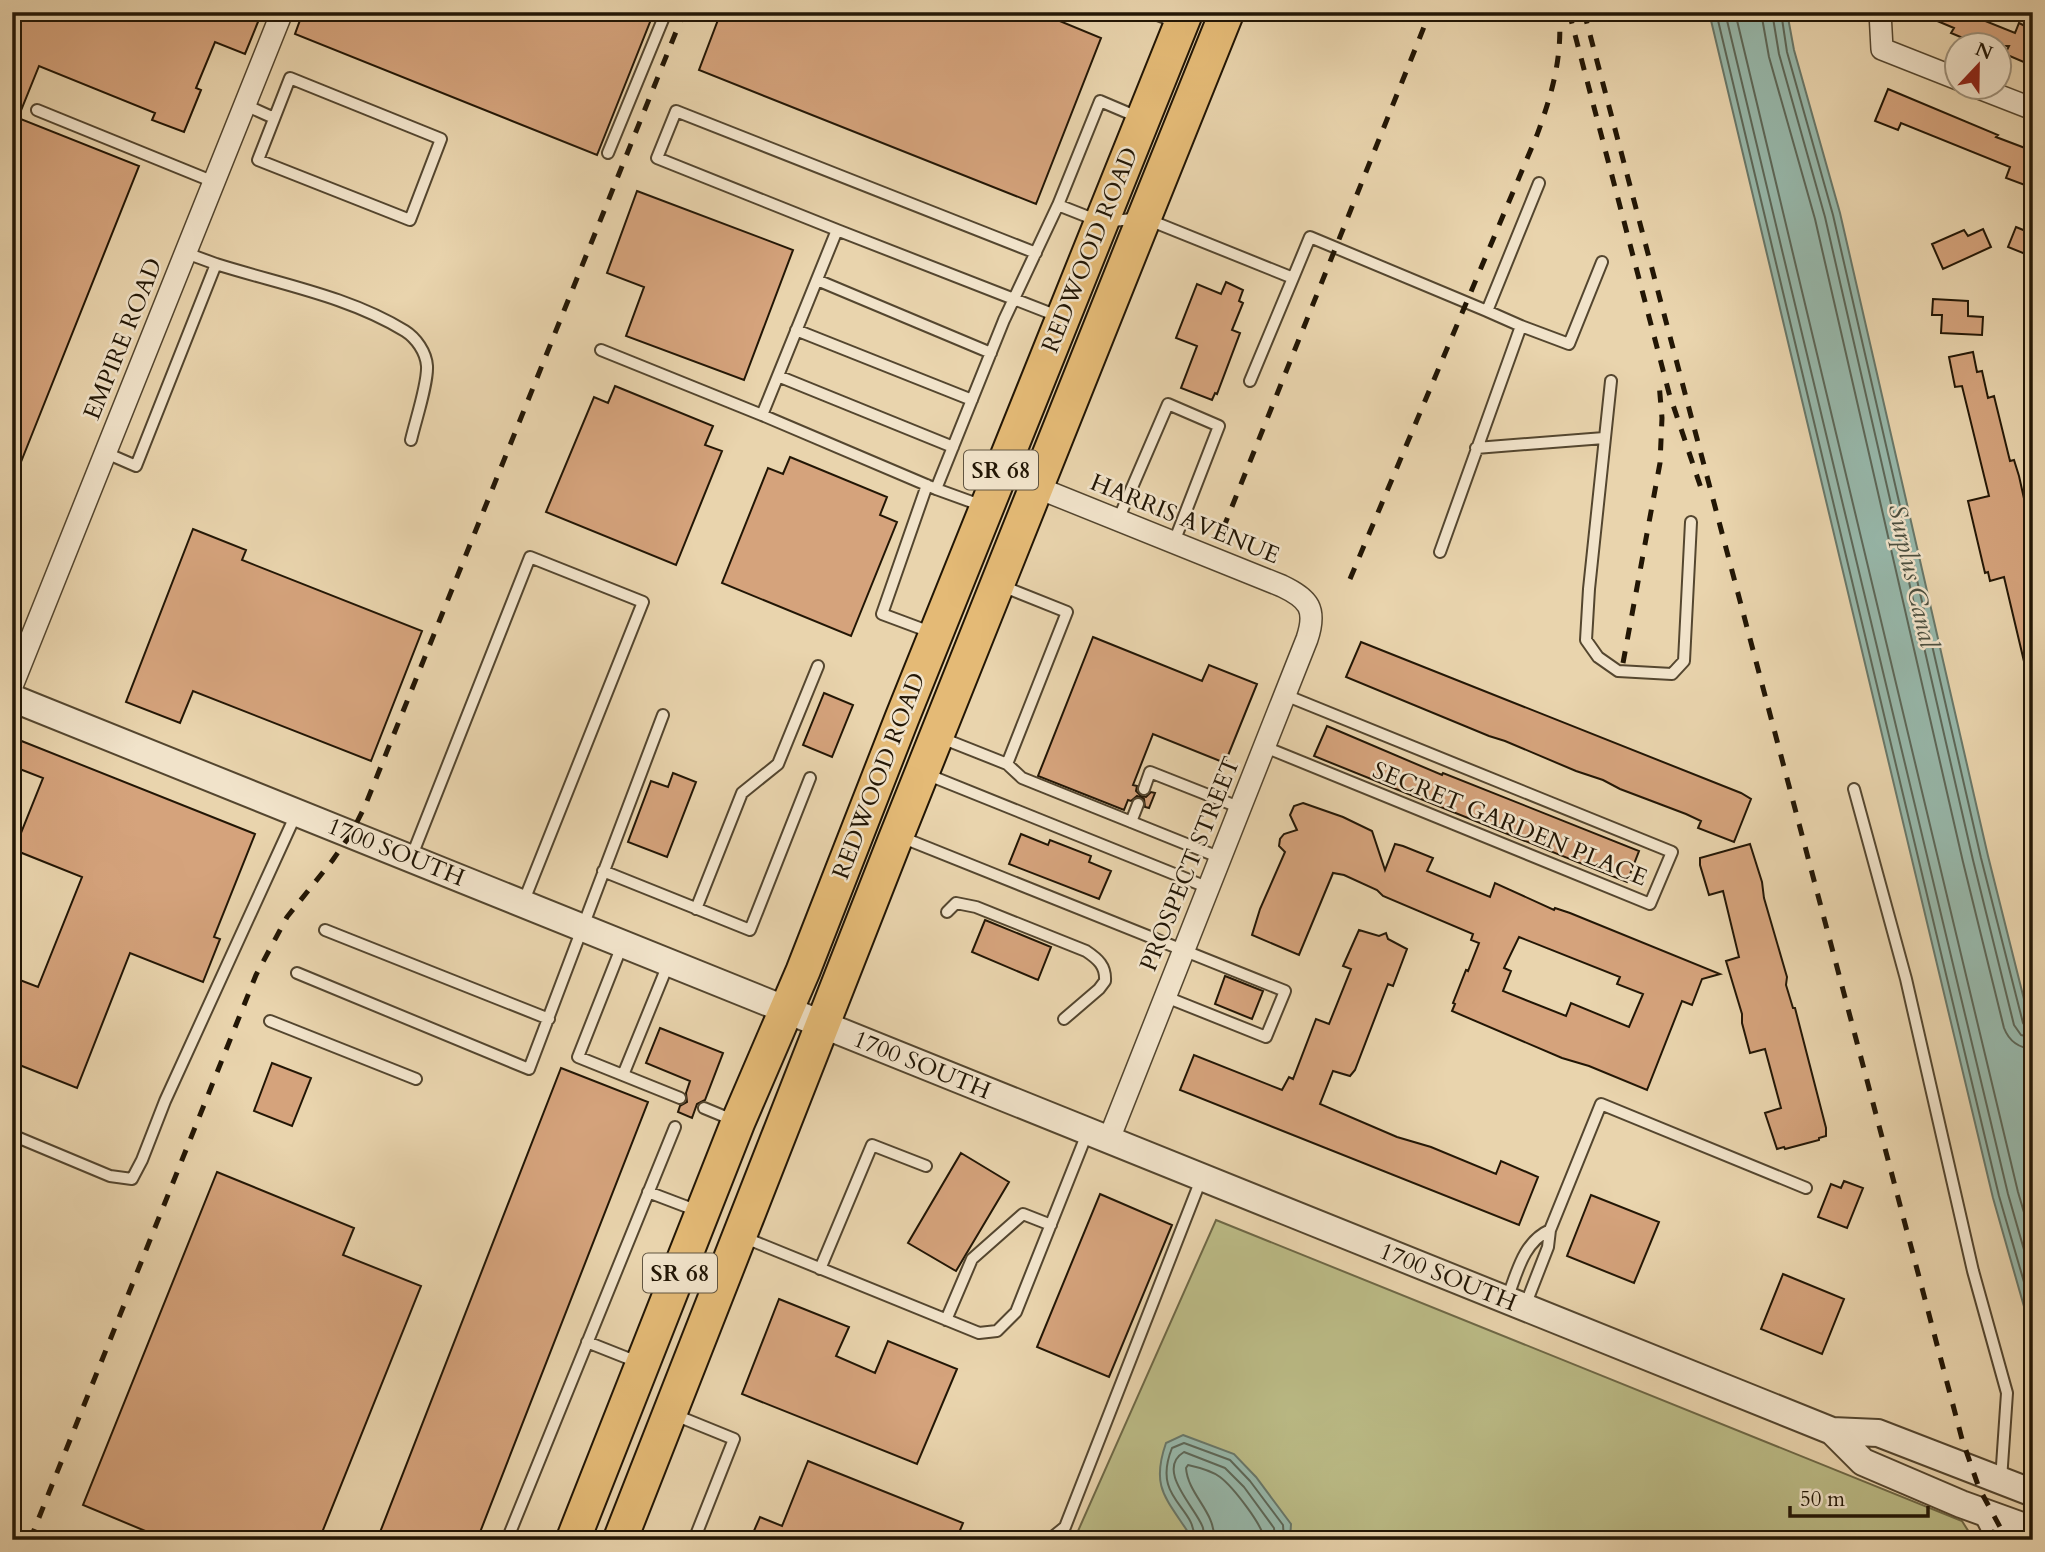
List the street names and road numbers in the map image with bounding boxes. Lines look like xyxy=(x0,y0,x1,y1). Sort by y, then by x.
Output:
street label: REDWOOD ROAD xyxy=(1034,142,1146,358)
street label: EMPIRE ROAD xyxy=(76,253,170,425)
road number: SR 68 xyxy=(964,450,1038,490)
street label: HARRIS AVENUE xyxy=(1085,466,1285,572)
street label: REDWOOD ROAD xyxy=(824,668,934,884)
street label: PROSPECT STREET xyxy=(1132,752,1248,976)
street label: SECRET GARDEN PLACE xyxy=(1368,754,1652,894)
street label: 1700 SOUTH xyxy=(322,809,470,895)
street label: 1700 SOUTH xyxy=(848,1022,996,1108)
street label: 1700 SOUTH xyxy=(1374,1234,1522,1320)
road number: SR 68 xyxy=(643,1254,717,1292)

